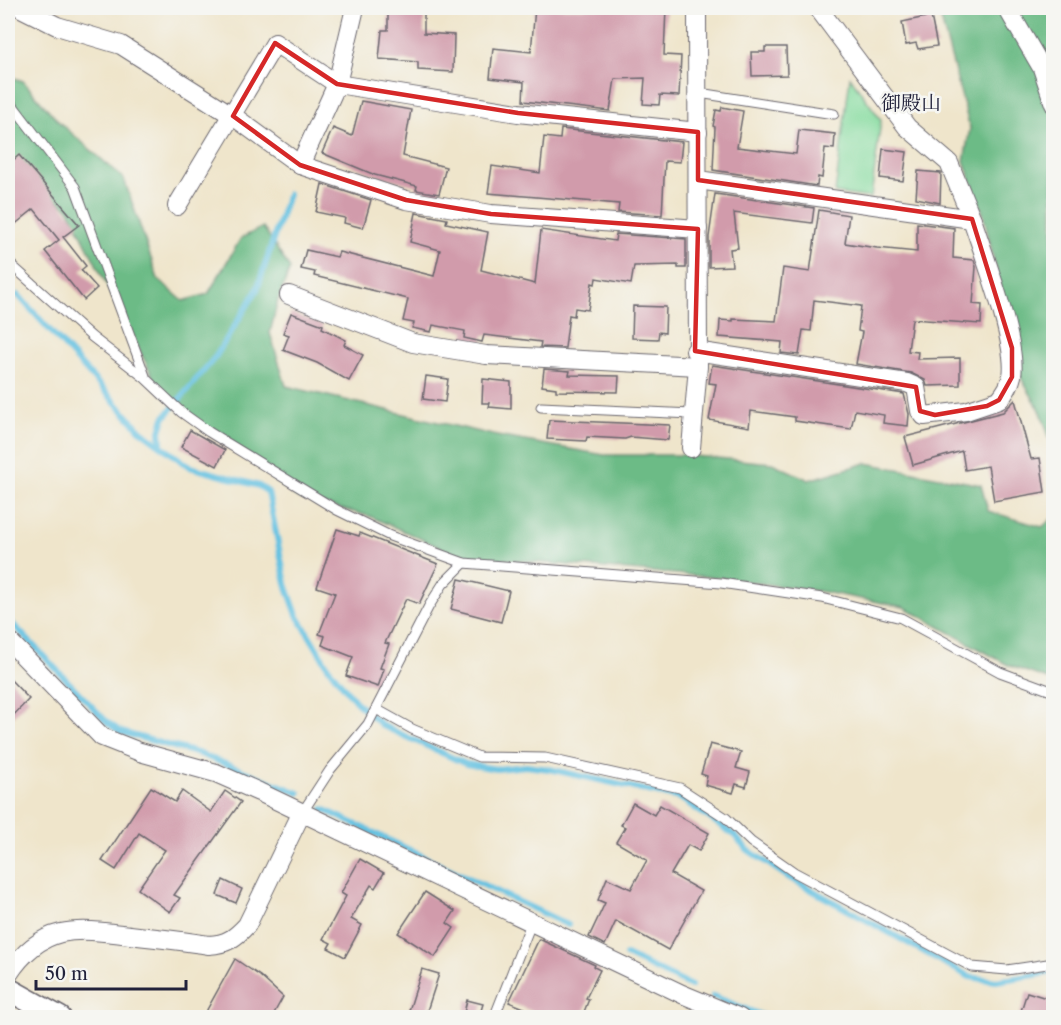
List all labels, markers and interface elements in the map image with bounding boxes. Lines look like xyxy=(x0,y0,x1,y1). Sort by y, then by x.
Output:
district label: 御殿山 xyxy=(881,91,941,115)
scale bar xyxy=(36,953,186,991)
text: 50 m xyxy=(45,963,88,985)

